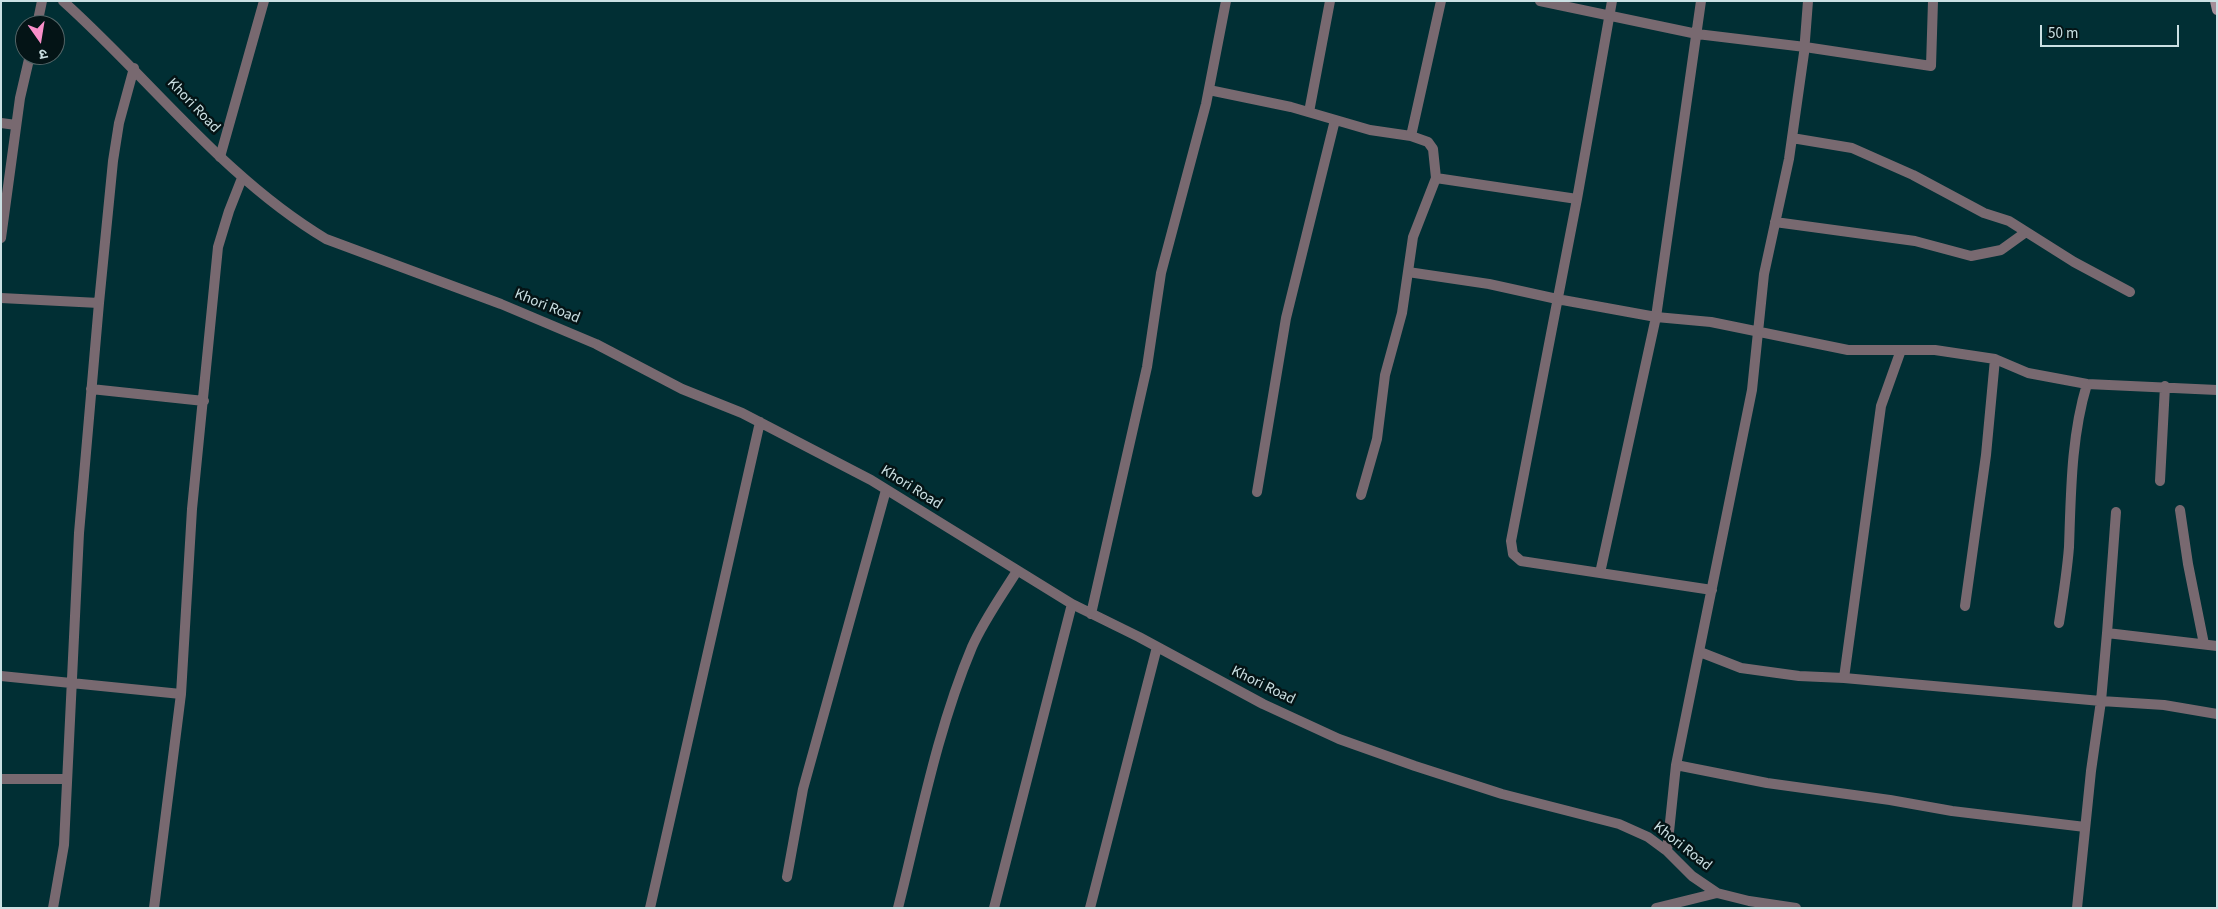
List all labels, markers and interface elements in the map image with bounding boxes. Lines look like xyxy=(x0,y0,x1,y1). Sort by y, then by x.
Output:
north arrow xyxy=(15,15,65,65)
scale bar xyxy=(2043,15,2182,47)
text: 50 m xyxy=(2048,23,2078,44)
text: उ xyxy=(37,43,49,64)
street label: Khori Road xyxy=(163,75,223,137)
street label: Khori Road xyxy=(512,286,582,328)
street label: Khori Road xyxy=(877,462,945,514)
street label: Khori Road xyxy=(1228,663,1298,709)
street label: Khori Road xyxy=(1649,819,1715,875)

